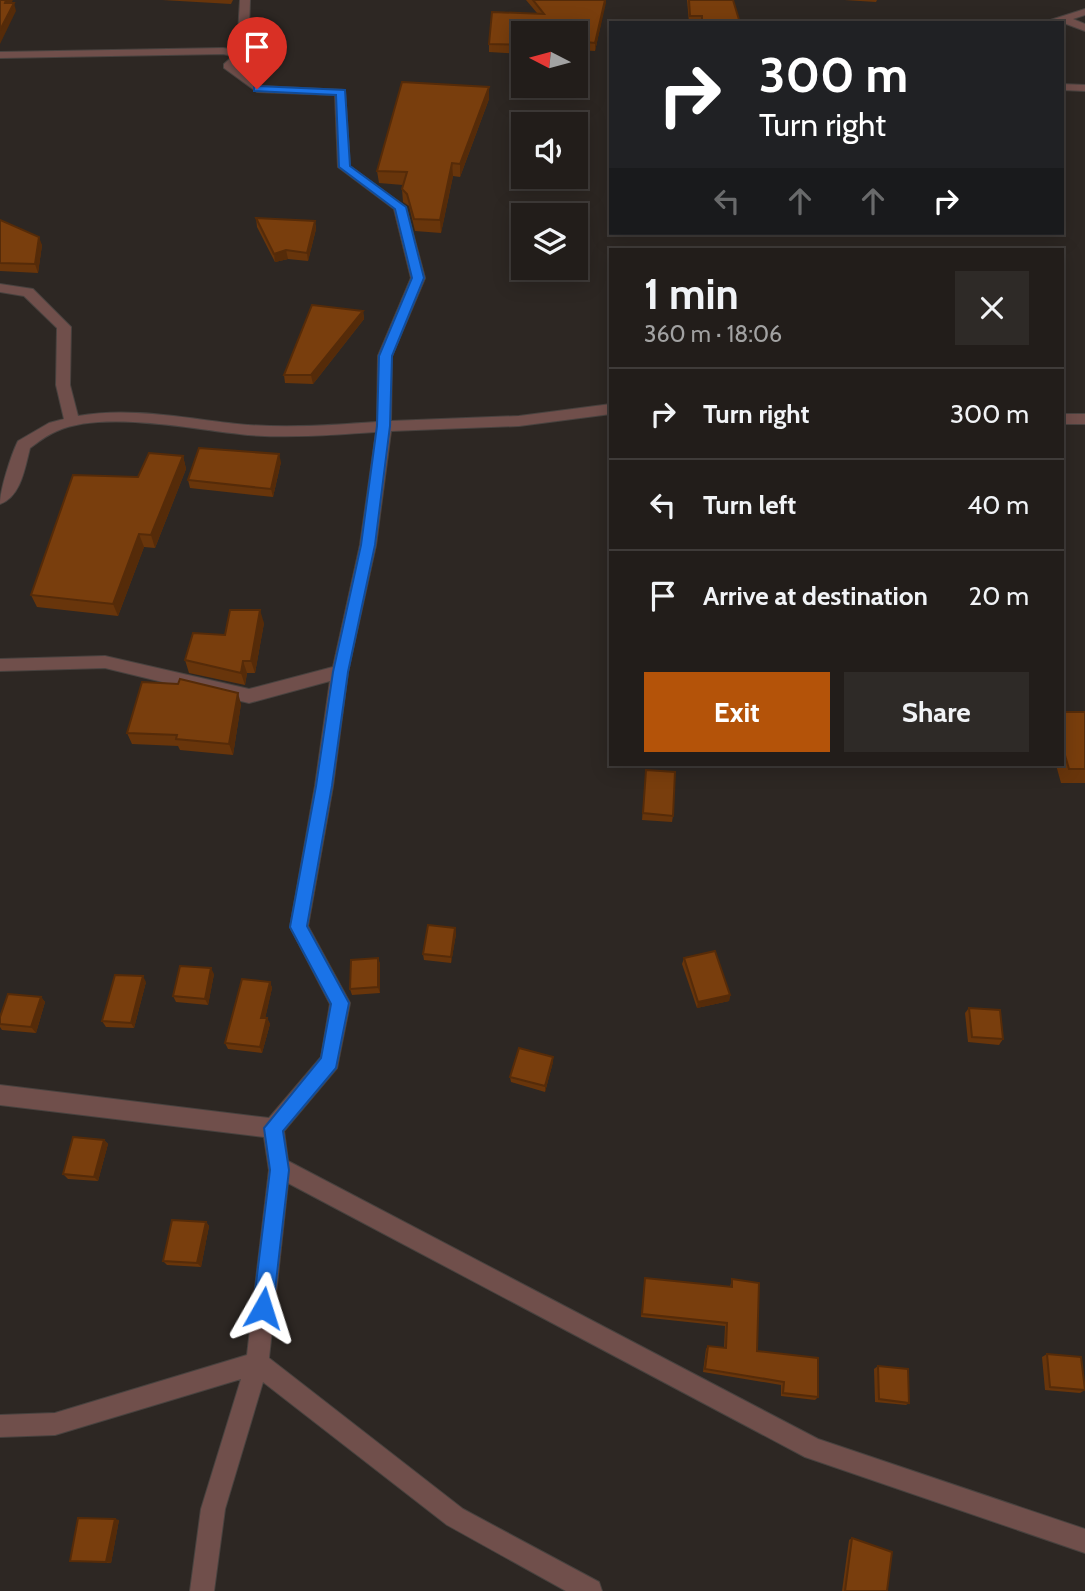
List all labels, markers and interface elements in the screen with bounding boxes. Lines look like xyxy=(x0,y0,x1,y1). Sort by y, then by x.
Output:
pin xyxy=(227,17,287,89)
north arrow xyxy=(511,21,588,98)
map controls xyxy=(511,21,588,280)
icon: arrive xyxy=(238,28,276,66)
text: 300 m xyxy=(759,45,908,104)
icon: right xyxy=(644,49,735,140)
text: Turn right xyxy=(759,105,886,144)
button: sound xyxy=(511,112,588,189)
icon: left xyxy=(708,182,746,220)
icon: ahead xyxy=(781,182,819,220)
icon: ahead xyxy=(854,182,892,220)
icon: right xyxy=(927,182,965,220)
button: layers xyxy=(511,203,588,280)
text: 1 min xyxy=(644,268,739,320)
button: close xyxy=(955,271,1029,345)
text: 360 m · 18:06 xyxy=(644,320,782,348)
icon: right xyxy=(644,395,682,433)
text: Turn right xyxy=(703,398,809,430)
text: 300 m xyxy=(950,398,1029,430)
icon: left xyxy=(644,486,682,524)
text: Turn left xyxy=(703,489,796,521)
text: 40 m xyxy=(967,489,1029,521)
icon: arrive xyxy=(644,577,682,615)
text: Arrive at destination xyxy=(703,580,928,612)
text: 20 m xyxy=(969,580,1029,612)
button: Exit xyxy=(644,672,830,752)
button: Share xyxy=(844,672,1029,752)
position arrow xyxy=(226,1271,300,1345)

